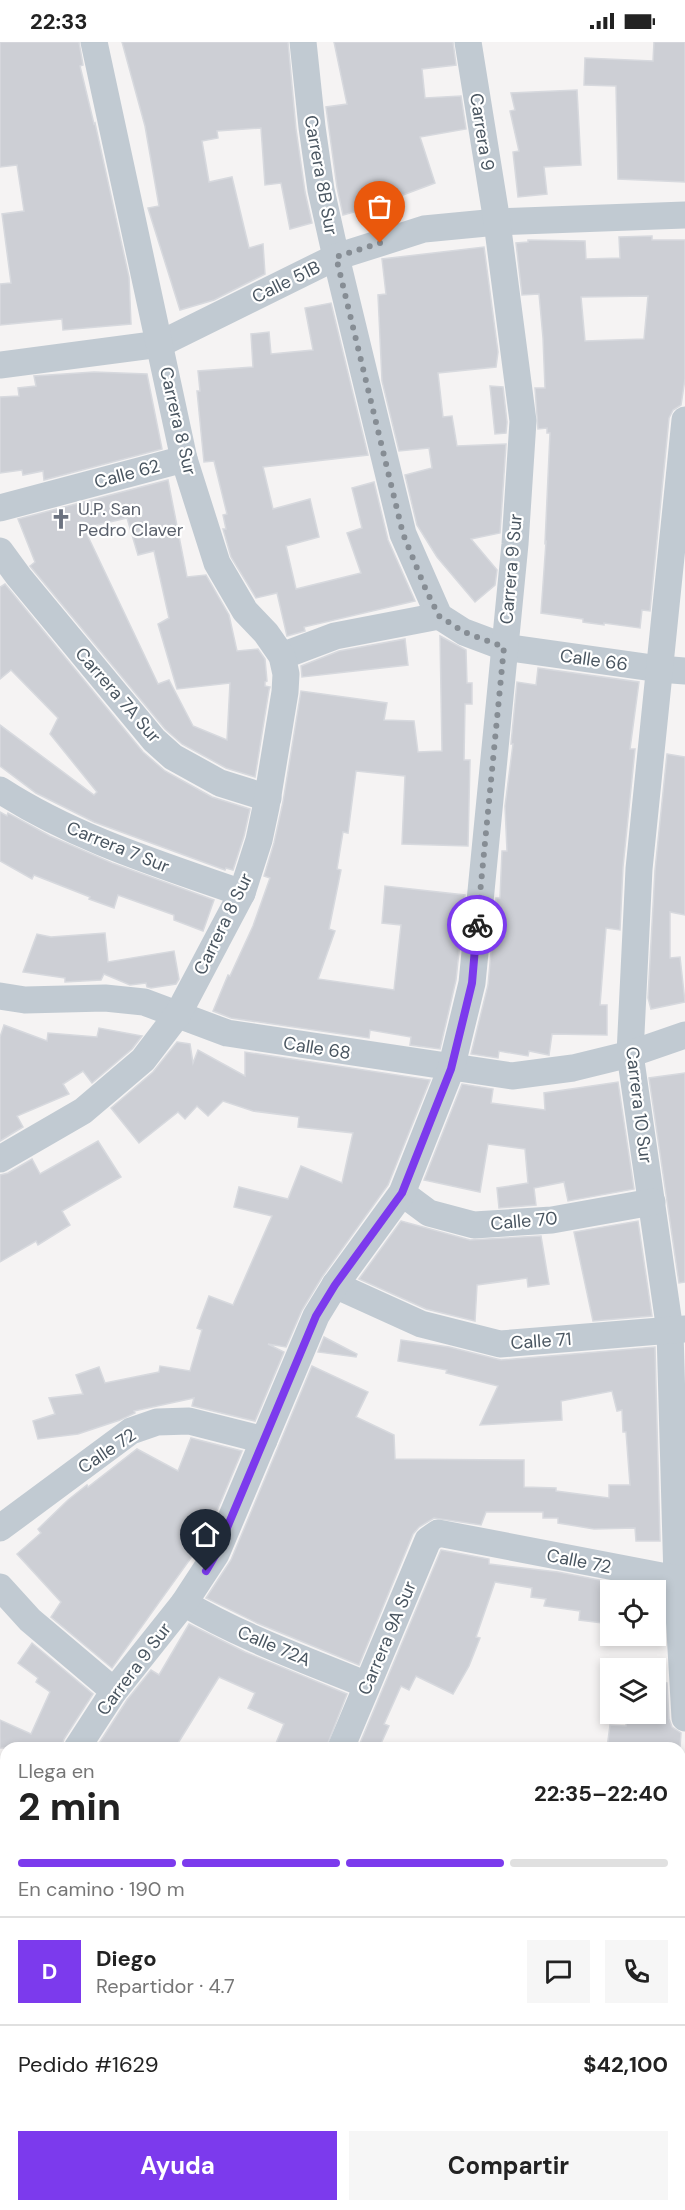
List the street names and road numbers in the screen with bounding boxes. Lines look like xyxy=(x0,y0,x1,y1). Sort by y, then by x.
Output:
street label: Carrera 9 xyxy=(464,91,500,173)
street label: Carrera 8B Sur xyxy=(299,113,343,237)
street label: Calle 51B xyxy=(248,255,324,309)
street label: Carrera 8 Sur xyxy=(154,365,202,478)
street label: Calle 62 xyxy=(92,454,162,494)
street label: Carrera 9 Sur xyxy=(494,513,528,625)
street label: Carrera 7A Sur xyxy=(70,642,166,748)
street label: Calle 66 xyxy=(558,643,630,677)
street label: Carrera 7 Sur xyxy=(63,815,173,879)
street label: Carrera 8 Sur xyxy=(188,869,258,979)
street label: Calle 68 xyxy=(282,1031,352,1065)
street label: Carrera 10 Sur xyxy=(620,1045,658,1165)
street label: Calle 70 xyxy=(489,1206,559,1236)
street label: Calle 71 xyxy=(510,1327,572,1355)
street label: Calle 72 xyxy=(73,1423,141,1479)
street label: Calle 72 xyxy=(545,1543,613,1579)
street label: Carrera 9A Sur xyxy=(352,1577,422,1699)
street label: Carrera 9 Sur xyxy=(91,1617,177,1720)
street label: Calle 72A xyxy=(234,1620,314,1672)

